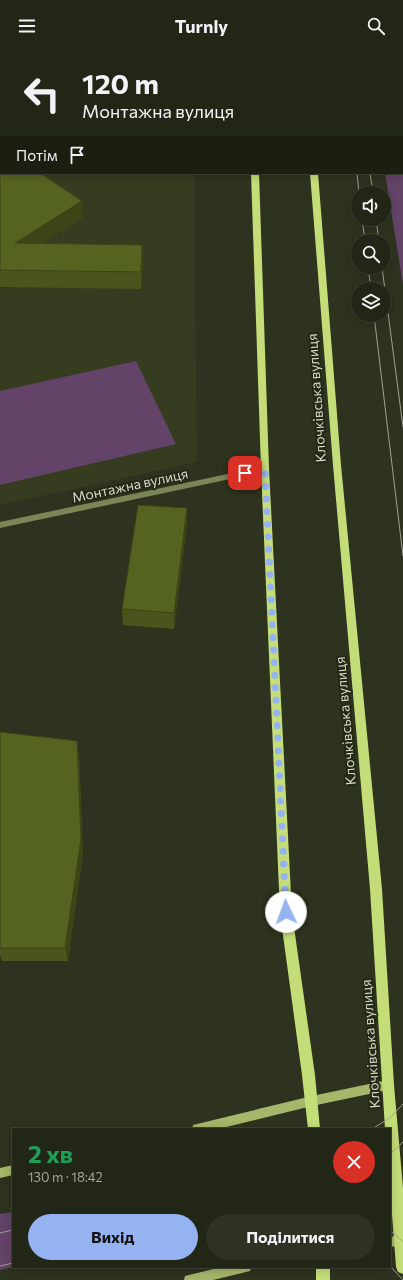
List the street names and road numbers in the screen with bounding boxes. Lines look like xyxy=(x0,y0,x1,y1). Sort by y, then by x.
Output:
street label: Клочківська вулиця xyxy=(303,333,329,463)
street label: Монтажна вулиця xyxy=(70,464,190,506)
street label: Клочківська вулиця xyxy=(331,656,359,786)
street label: Клочківська вулиця xyxy=(357,979,383,1109)

